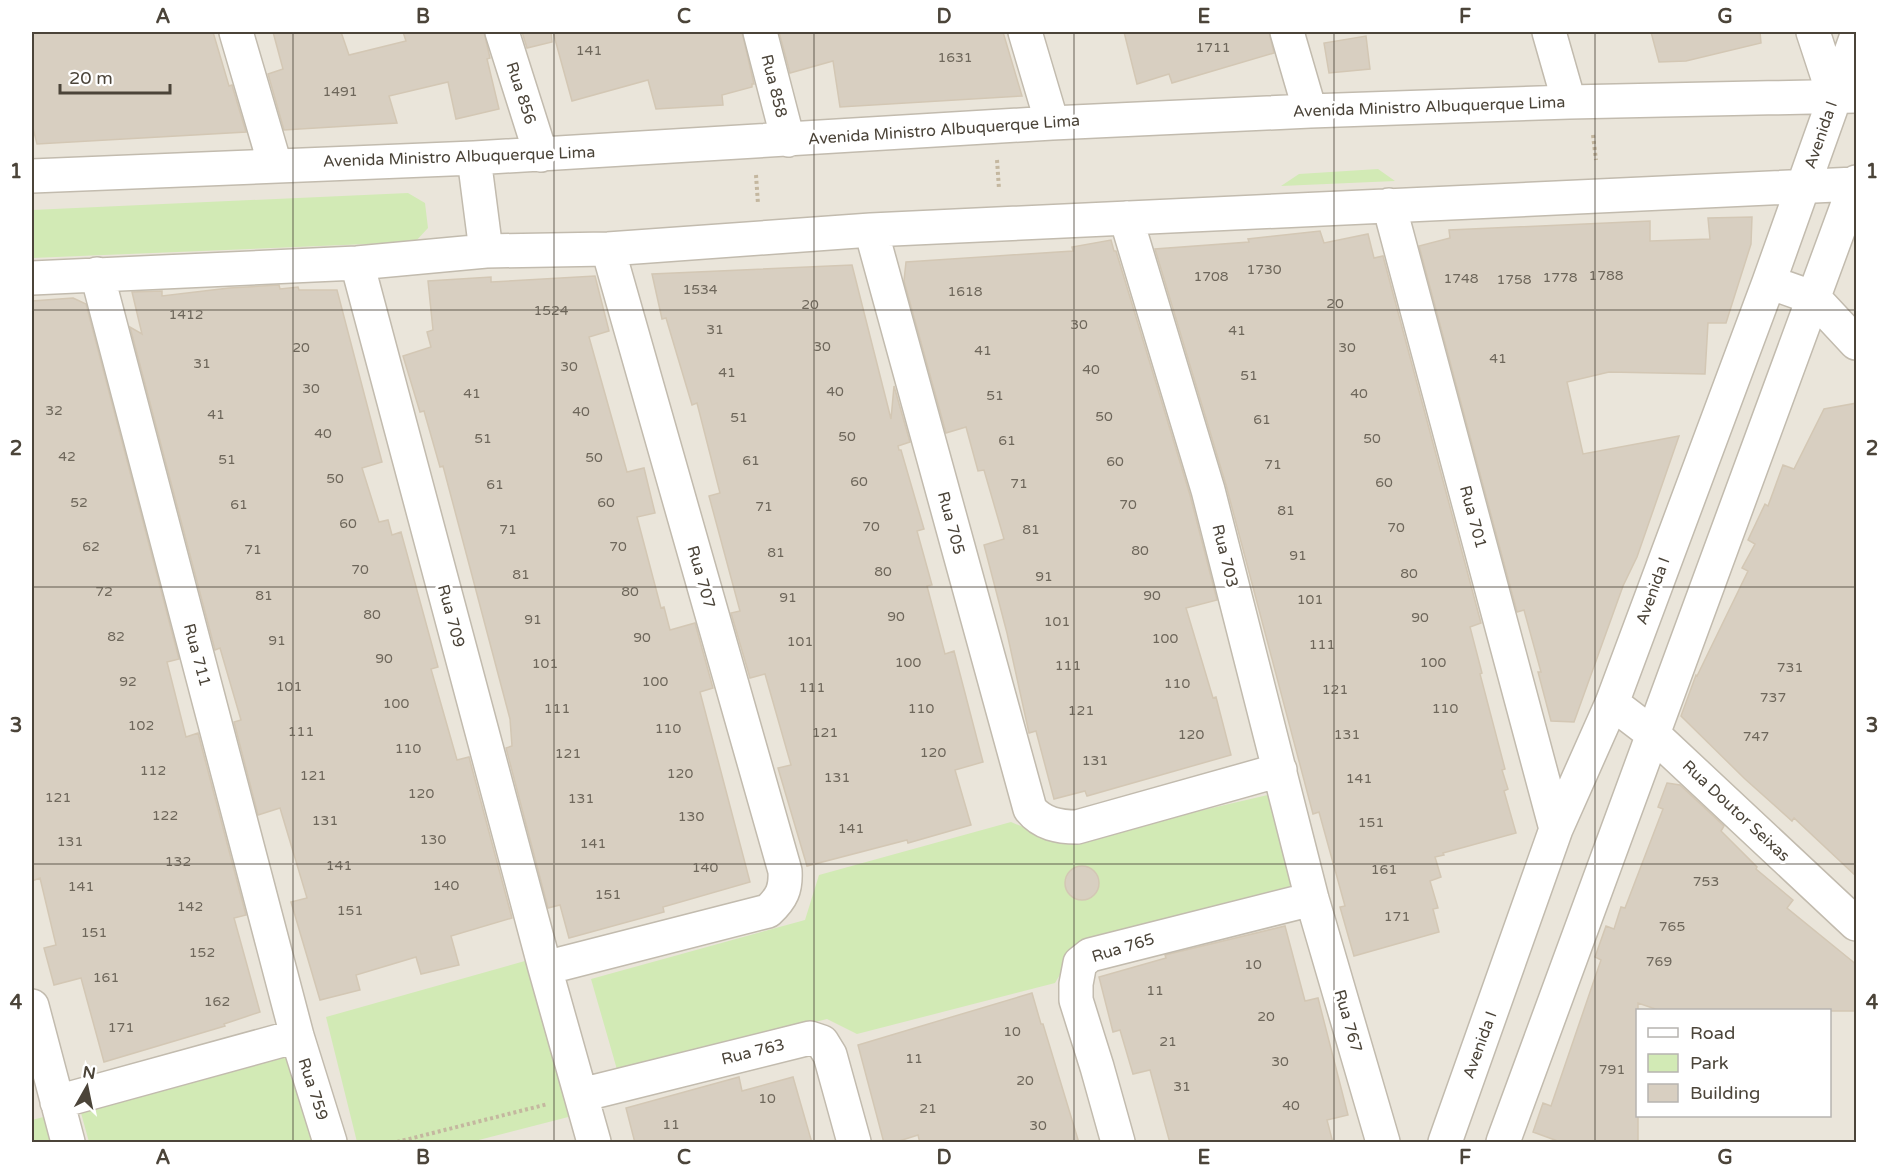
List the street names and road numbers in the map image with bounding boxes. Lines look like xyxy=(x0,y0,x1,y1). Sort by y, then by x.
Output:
street label: Rua 858 xyxy=(757,52,791,120)
street label: Rua 856 xyxy=(502,59,540,127)
street label: Avenida Ministro Albuquerque Lima xyxy=(1292,92,1566,122)
street label: Avenida I xyxy=(1800,98,1842,172)
street label: Avenida Ministro Albuquerque Lima xyxy=(807,111,1081,149)
street label: Avenida Ministro Albuquerque Lima xyxy=(322,142,596,172)
street label: Rua 701 xyxy=(1455,483,1491,551)
street label: Rua 705 xyxy=(933,489,969,557)
street label: Rua 703 xyxy=(1208,522,1242,590)
street label: Rua 707 xyxy=(683,543,719,611)
street label: Avenida I xyxy=(1632,555,1674,627)
street label: Rua 709 xyxy=(433,582,469,650)
street label: Rua 711 xyxy=(179,621,215,689)
street label: Rua Doutor Seixas xyxy=(1678,756,1794,866)
street label: Rua 765 xyxy=(1089,929,1157,967)
street label: Rua 767 xyxy=(1330,987,1366,1055)
street label: Avenida I xyxy=(1459,1009,1501,1081)
street label: Rua 763 xyxy=(719,1035,787,1069)
street label: Rua 759 xyxy=(294,1055,332,1123)

